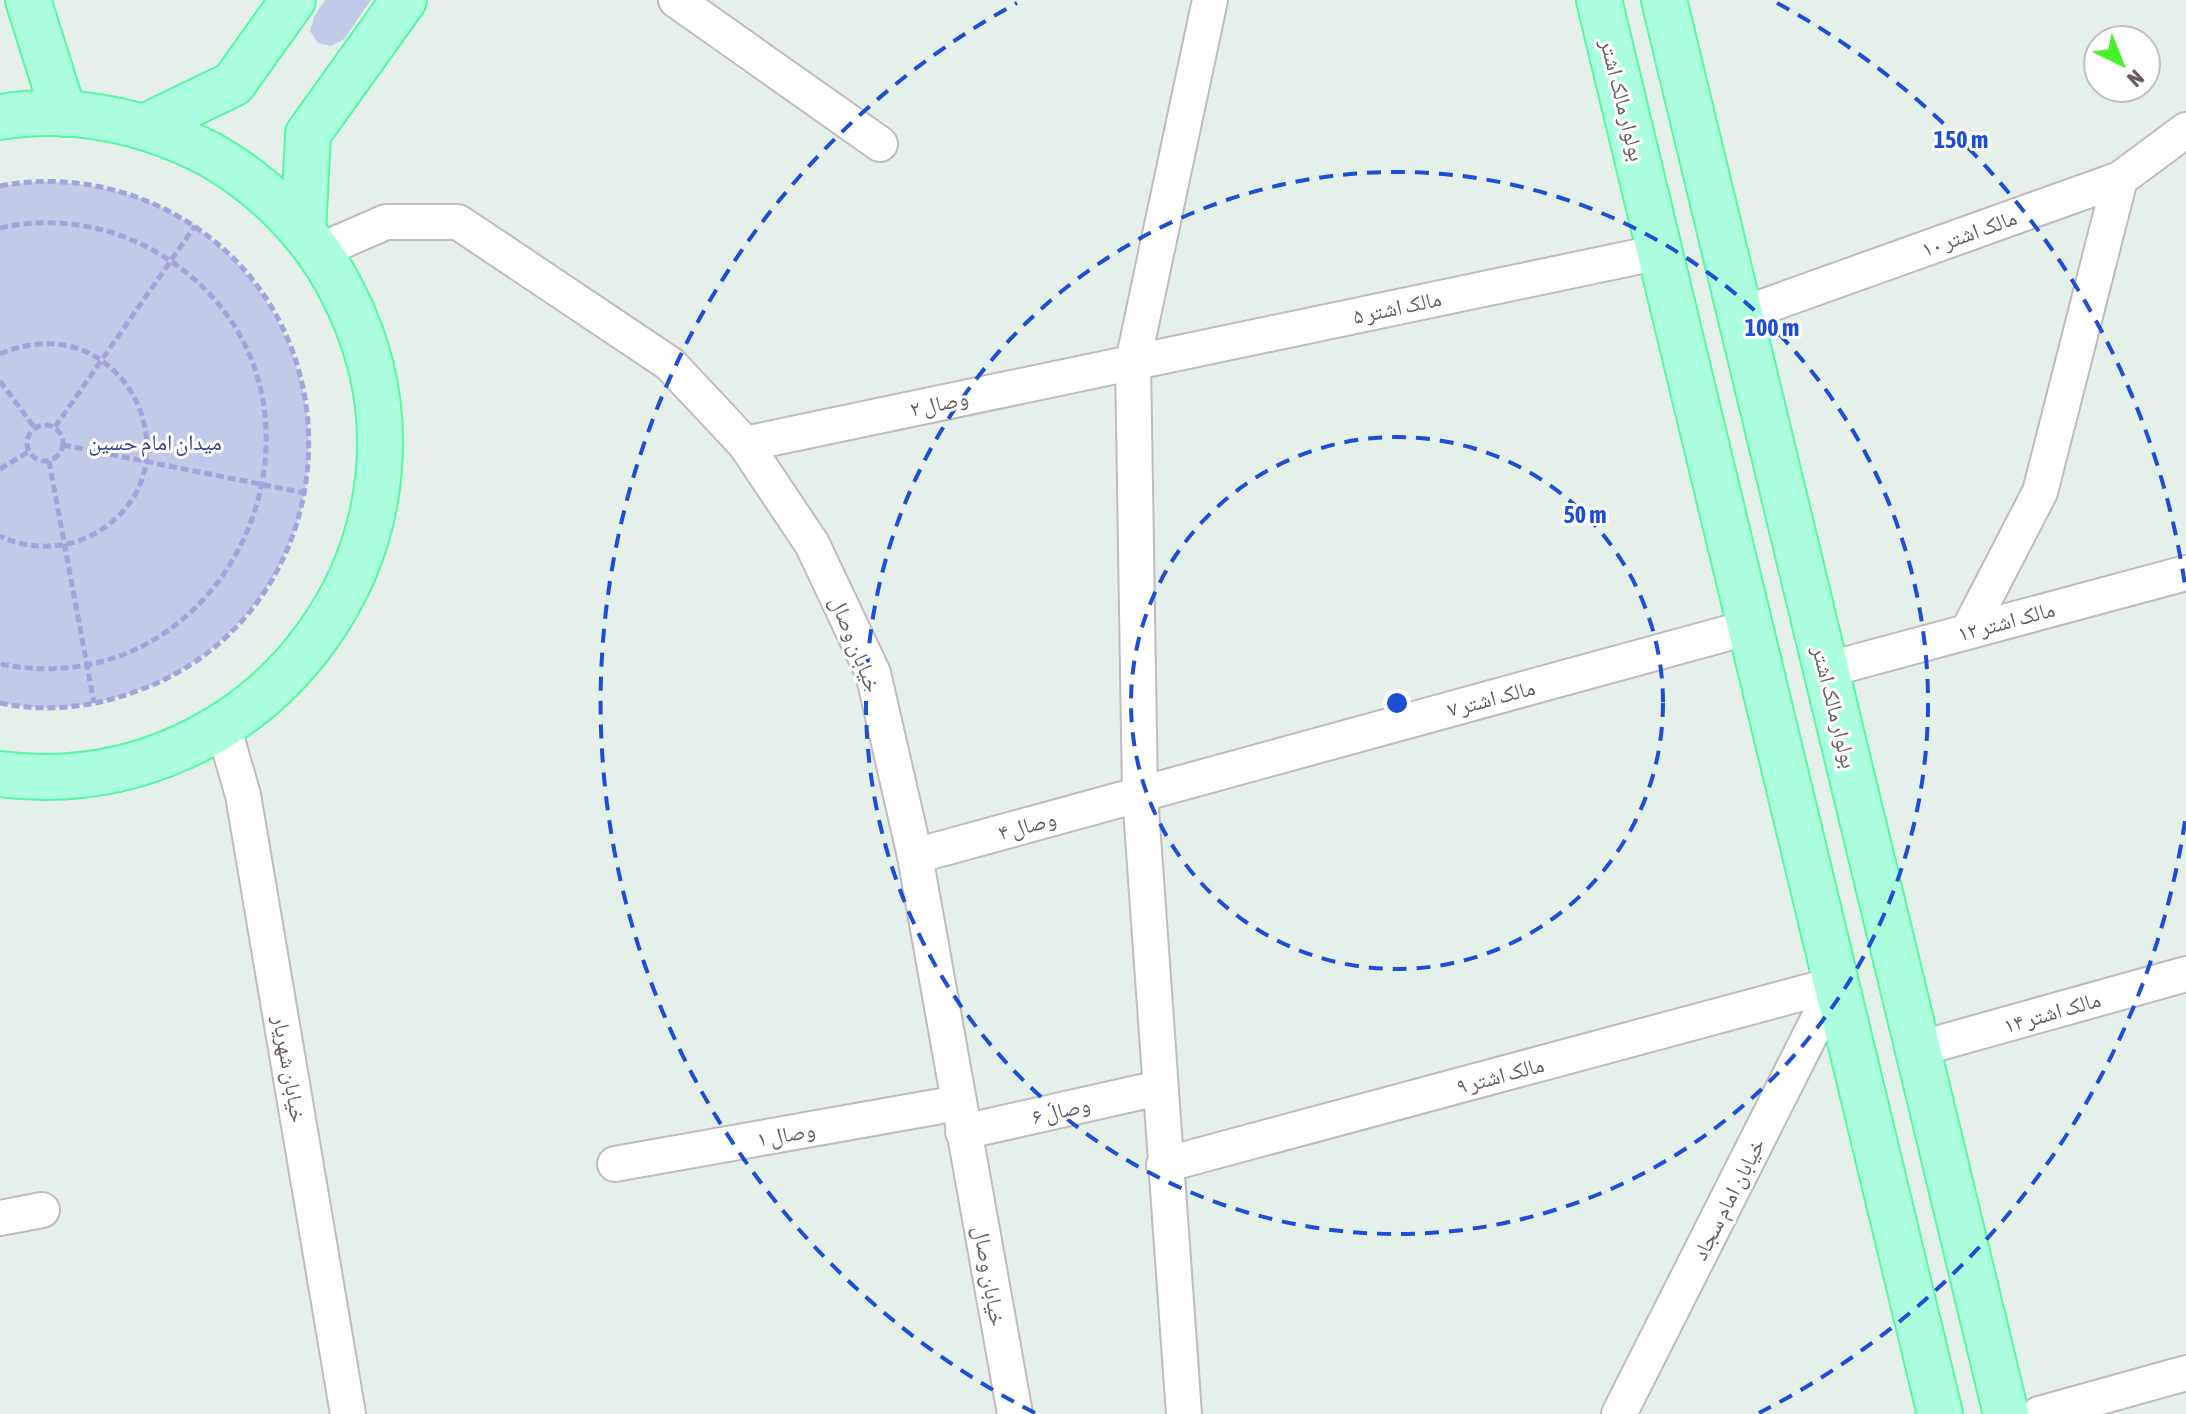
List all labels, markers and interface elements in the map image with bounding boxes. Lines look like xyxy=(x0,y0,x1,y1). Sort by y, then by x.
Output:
north arrow xyxy=(2082,24,2162,104)
street label: بولوار مالک اشتر xyxy=(1595,35,1651,164)
text: N xyxy=(2122,65,2149,93)
text: 150 m xyxy=(1934,126,1988,153)
street label: مالک اشتر ۱۰ xyxy=(1918,204,2020,262)
street label: مالک اشتر ۵ xyxy=(1350,285,1444,329)
text: 100 m xyxy=(1745,314,1799,341)
street label: وصال ۲ xyxy=(907,384,971,423)
park label: میدان امام حسین xyxy=(88,429,222,457)
text: 50 m xyxy=(1563,501,1607,528)
street label: خیابان وصال xyxy=(824,592,887,696)
street label: مالک اشتر ۱۲ xyxy=(1955,596,2057,646)
street label: بولوار مالک اشتر xyxy=(1807,642,1863,771)
street label: مالک اشتر ۷ xyxy=(1444,674,1538,722)
centre of rings xyxy=(1383,689,1411,717)
street label: وصال ۴ xyxy=(995,805,1059,846)
street label: مالک اشتر ۱۴ xyxy=(2001,986,2103,1038)
street label: خیابان شهریار xyxy=(267,1012,312,1125)
street label: مالک اشتر ۹ xyxy=(1453,1051,1547,1099)
street label: وصال ۶ xyxy=(1029,1091,1093,1130)
street label: وصال ۱ xyxy=(755,1116,818,1153)
street label: خیابان امام سجاد xyxy=(1686,1134,1772,1265)
street label: خیابان وصال xyxy=(967,1224,1012,1328)

